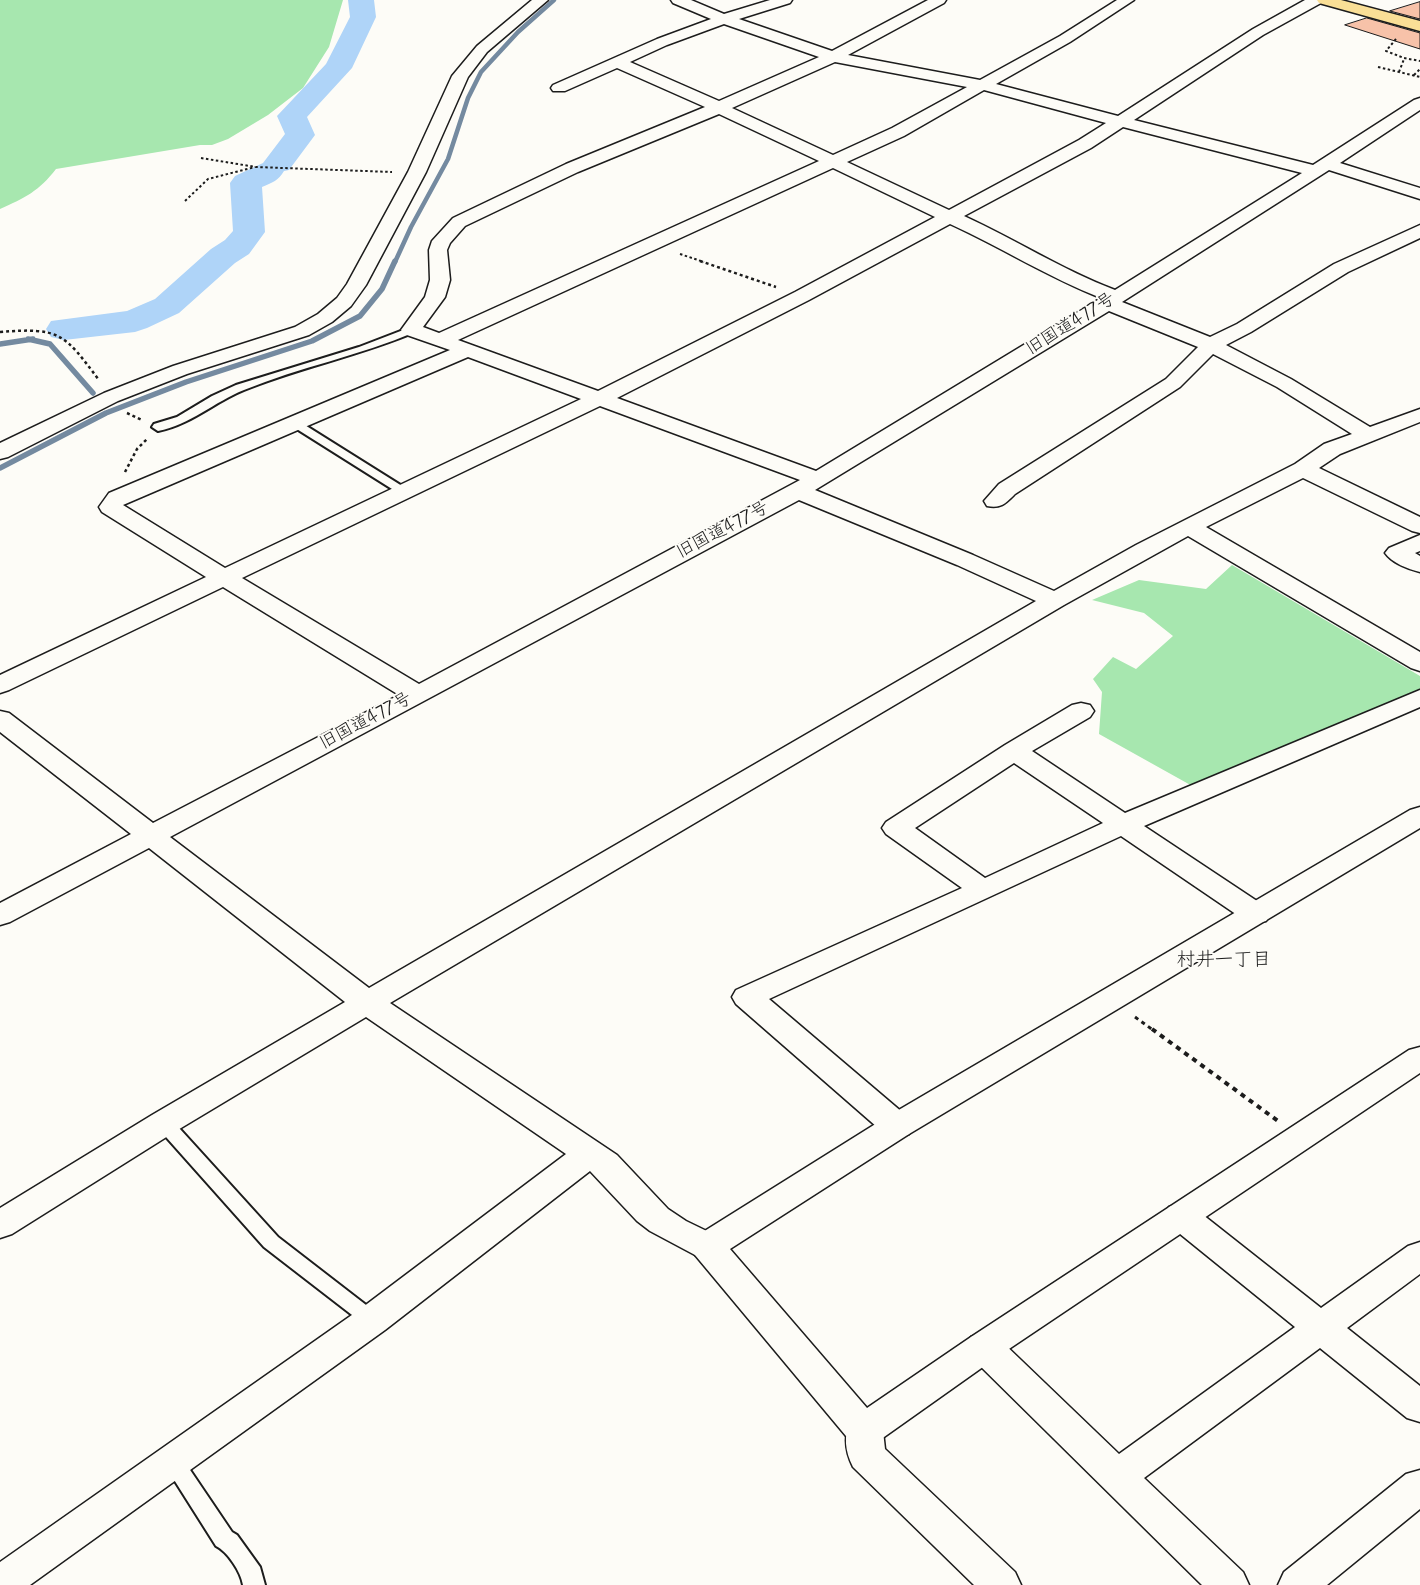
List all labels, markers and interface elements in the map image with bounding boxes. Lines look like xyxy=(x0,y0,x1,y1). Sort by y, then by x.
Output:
street label: 旧国道477号 xyxy=(1022,289,1120,361)
street label: 旧国道477号 xyxy=(673,498,773,564)
street label: 旧国道477号 xyxy=(316,689,416,755)
district label: 村井一丁目 xyxy=(1177,950,1271,972)

